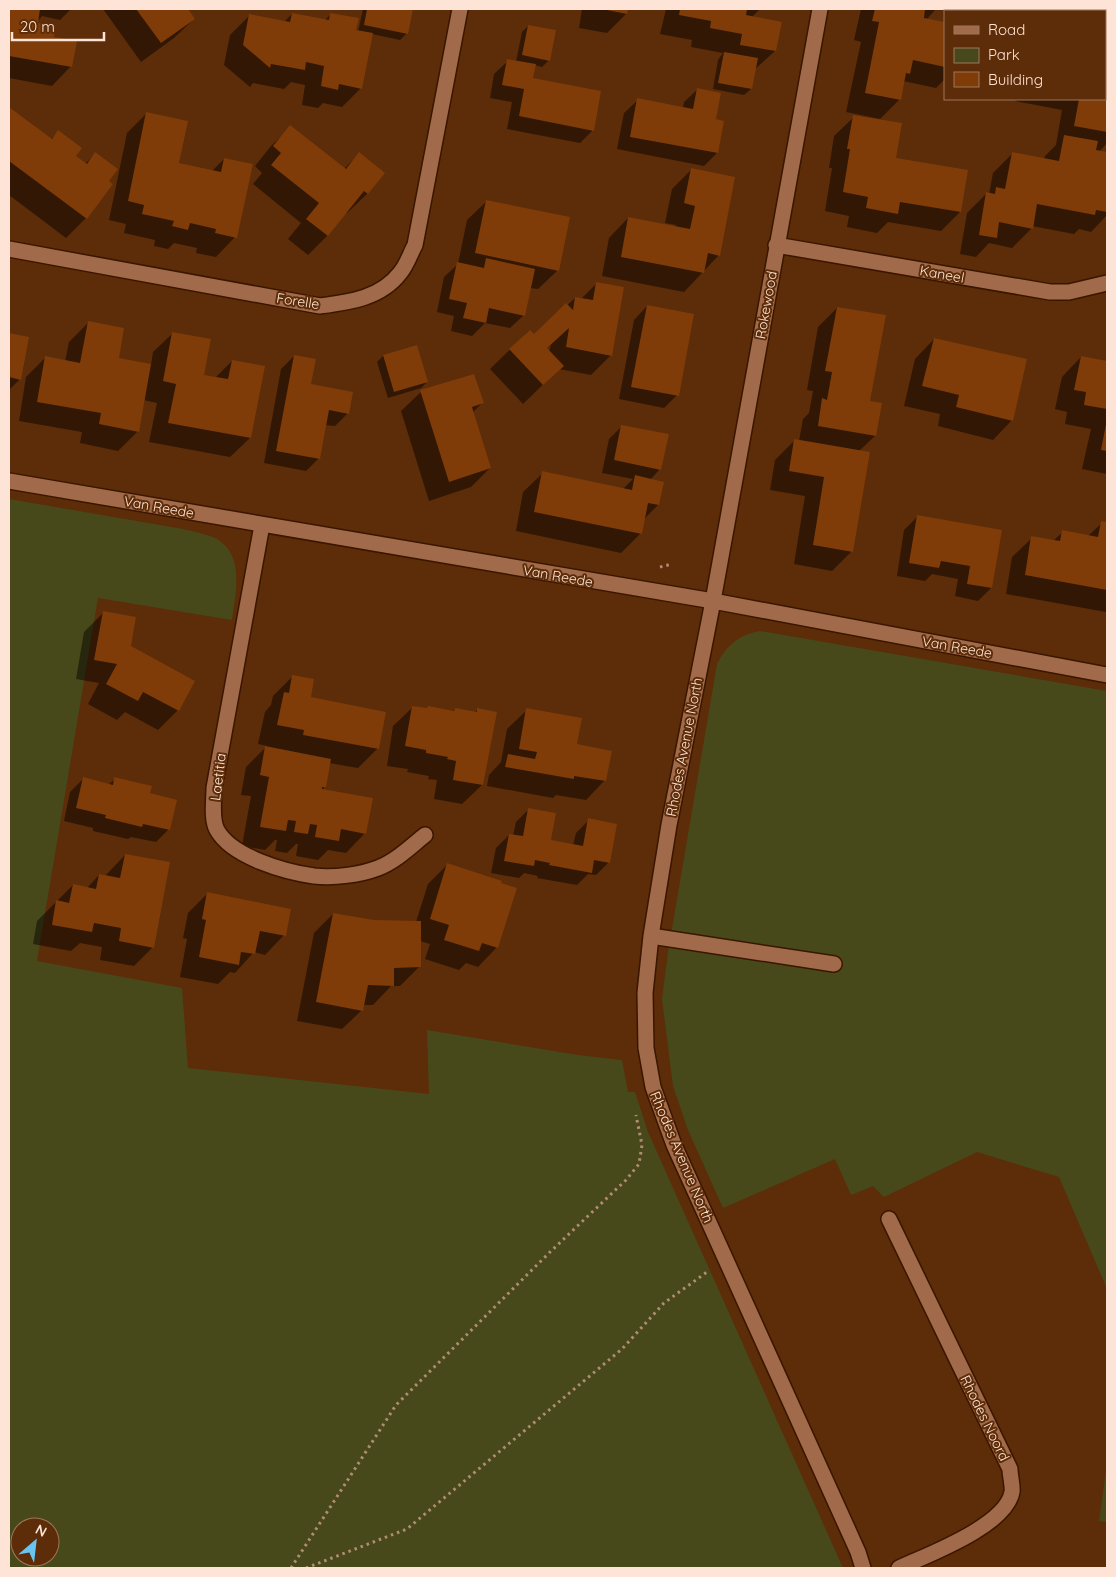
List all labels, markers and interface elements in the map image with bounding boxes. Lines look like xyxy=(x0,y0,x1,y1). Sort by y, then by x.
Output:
scale bar xyxy=(12,10,105,42)
legend xyxy=(944,10,1106,100)
text: 20 m xyxy=(20,17,55,36)
text: Road xyxy=(988,20,1025,39)
text: Park xyxy=(988,45,1020,64)
text: Building xyxy=(988,70,1043,89)
street label: Kaneel xyxy=(918,261,966,287)
street label: Rokewood xyxy=(751,270,781,340)
street label: Forelle xyxy=(275,289,321,313)
street label: Van Reede xyxy=(122,492,196,522)
street label: Van Reede xyxy=(521,561,595,591)
street label: Van Reede xyxy=(920,632,994,662)
street label: Rhodes Avenue North xyxy=(662,676,706,818)
street label: Laetitia xyxy=(206,752,230,802)
street label: Rhodes Avenue North xyxy=(646,1089,718,1225)
street label: Rhodes Noord xyxy=(956,1372,1014,1464)
north arrow xyxy=(10,1517,60,1567)
text: N xyxy=(32,1520,50,1541)

